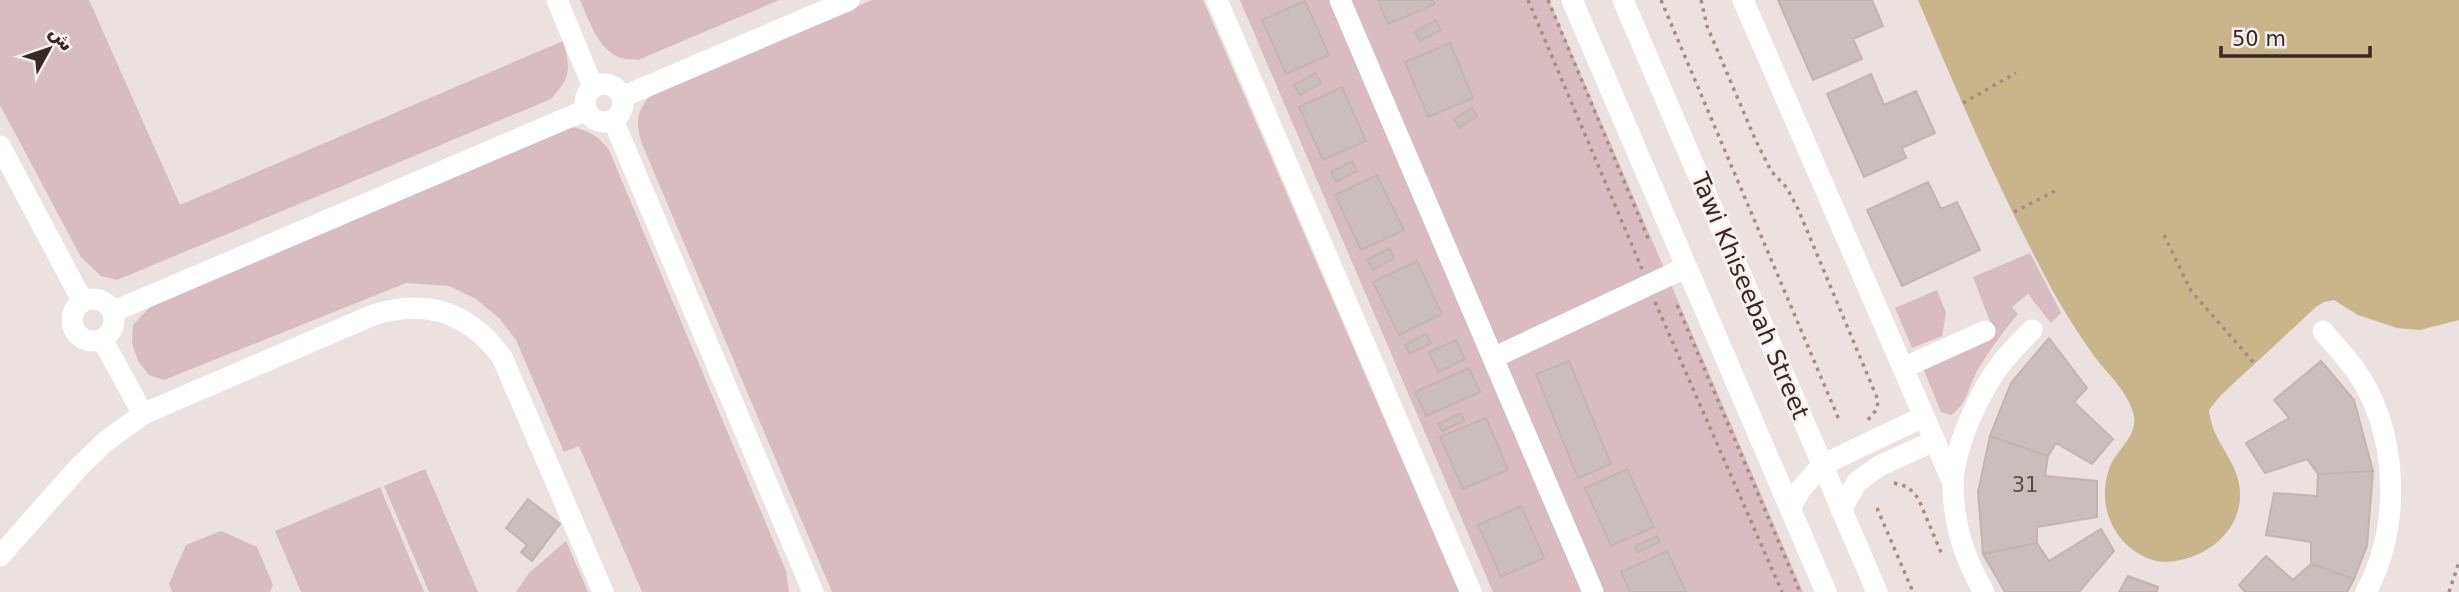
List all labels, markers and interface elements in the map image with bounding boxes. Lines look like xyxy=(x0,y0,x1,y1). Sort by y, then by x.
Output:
north arrow xyxy=(14,14,84,84)
scale bar xyxy=(2221,14,2370,58)
text: ش xyxy=(44,21,79,56)
text: 50 m xyxy=(2232,27,2286,51)
street label: Tawi Khiseebah Street xyxy=(1685,168,1815,423)
house number: 31 xyxy=(2012,473,2038,497)

